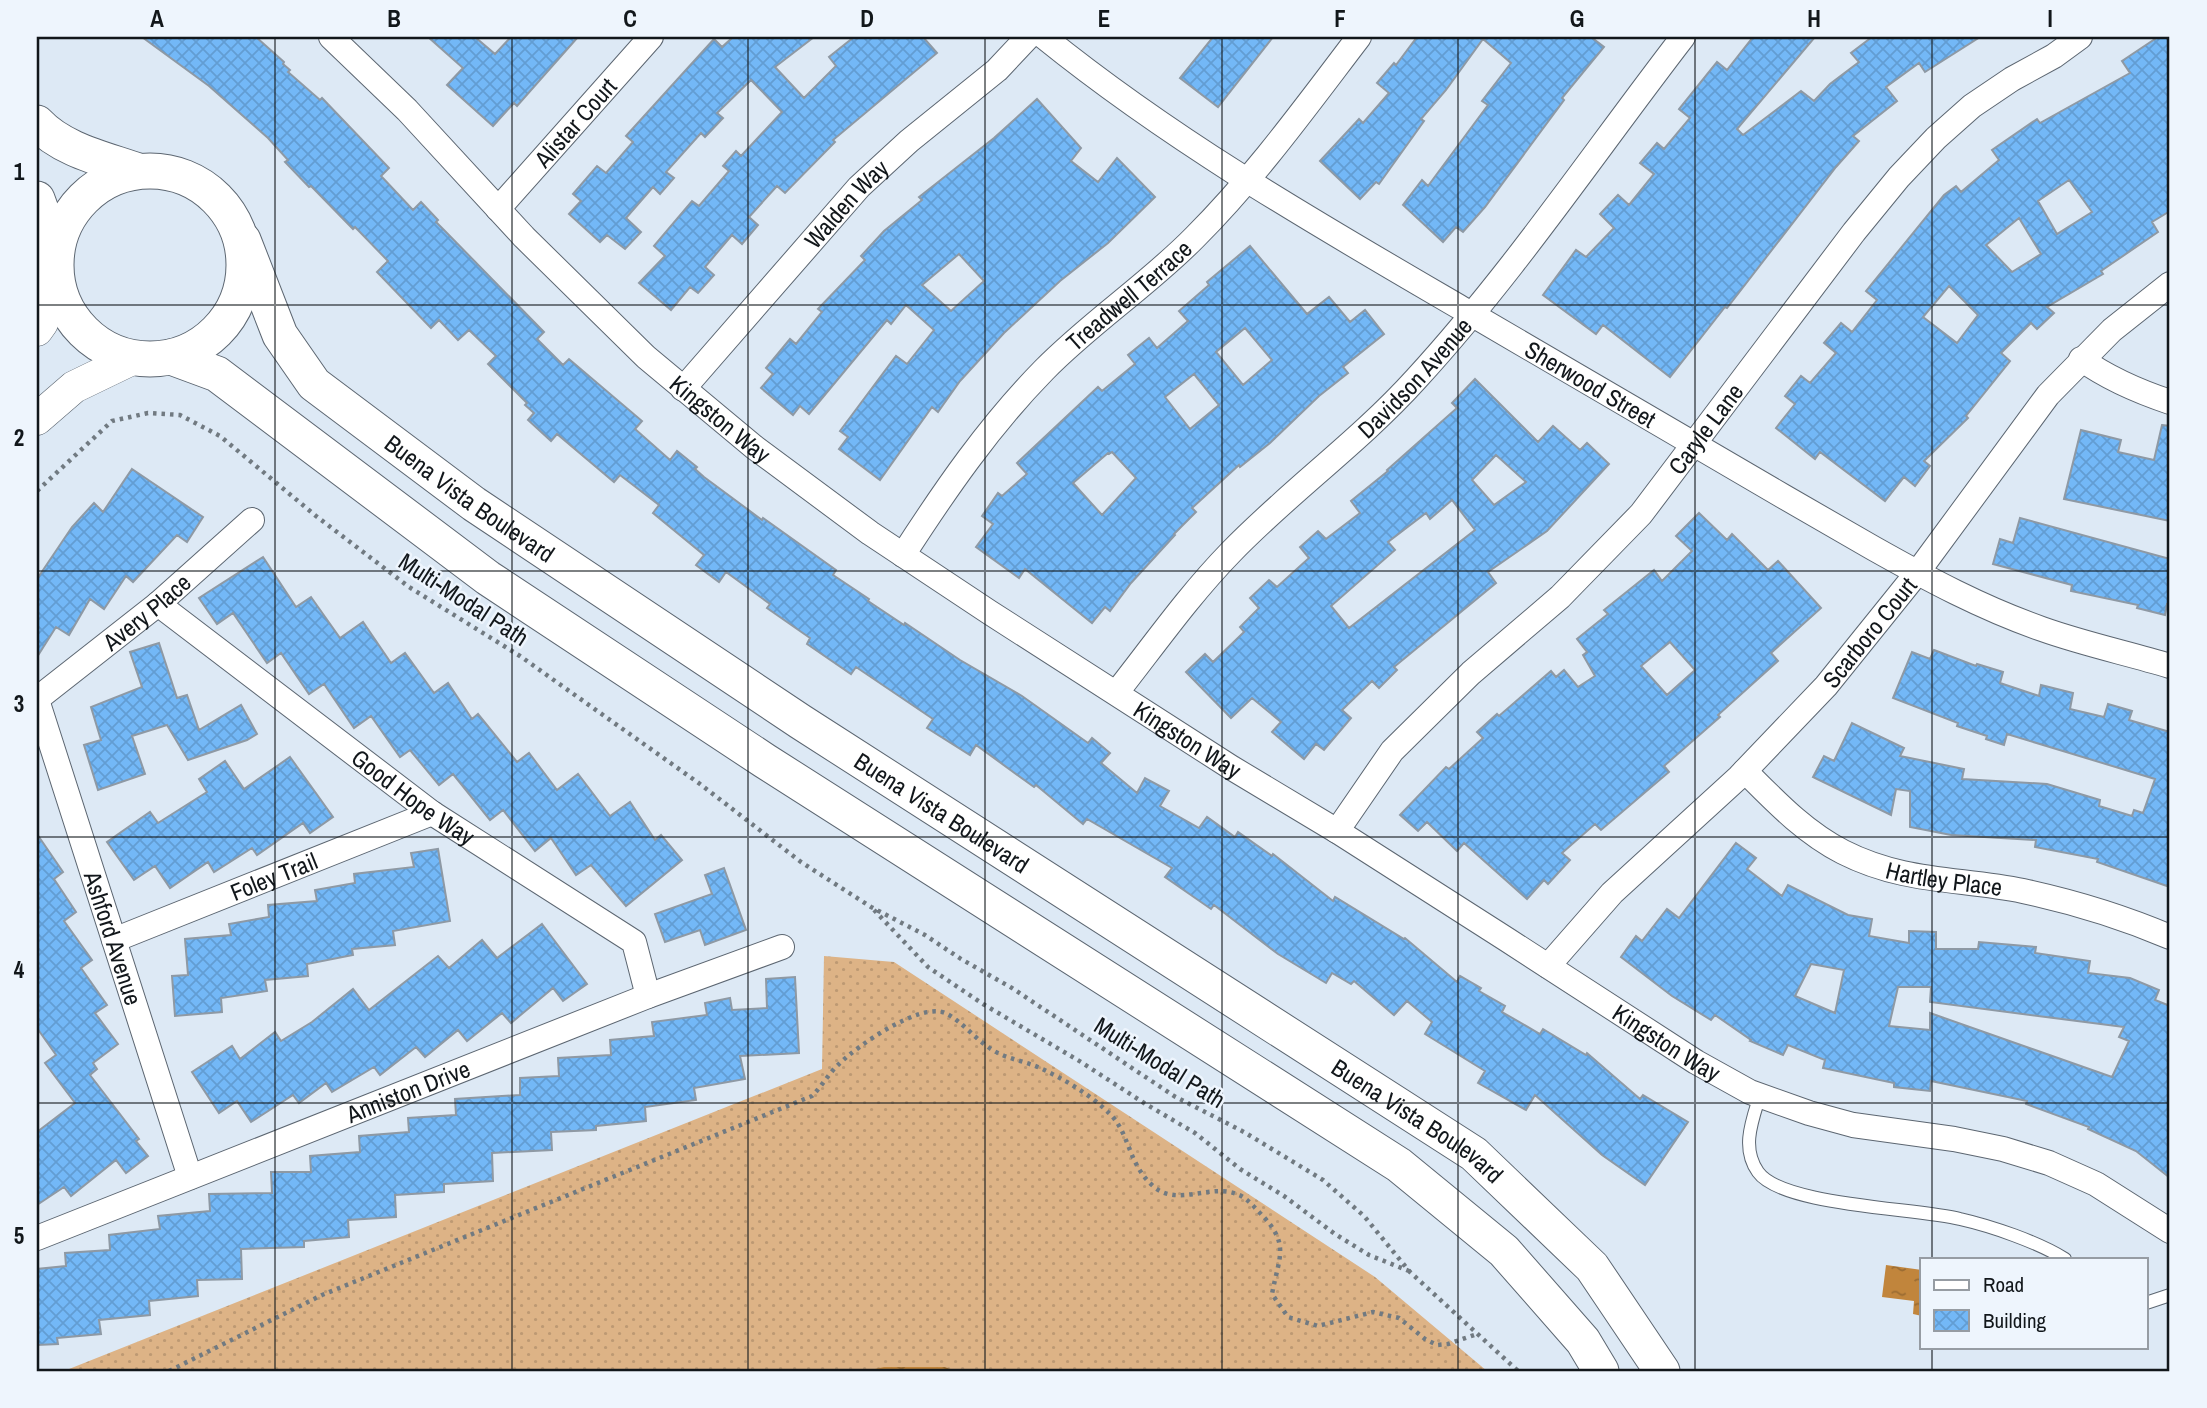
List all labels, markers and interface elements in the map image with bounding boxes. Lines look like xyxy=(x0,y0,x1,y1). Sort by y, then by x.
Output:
text: A xyxy=(150,3,164,34)
text: B xyxy=(387,3,401,34)
text: C xyxy=(623,3,637,34)
text: D xyxy=(860,3,874,34)
text: E xyxy=(1098,3,1110,34)
text: F xyxy=(1334,3,1346,34)
text: G xyxy=(1570,3,1584,34)
text: H xyxy=(1807,3,1821,34)
text: I xyxy=(2047,3,2053,34)
street label: Alistar Court xyxy=(526,70,624,175)
street label: Walden Way xyxy=(797,152,895,255)
text: 1 xyxy=(14,156,25,187)
street label: Treadwell Terrace xyxy=(1059,233,1199,358)
street label: Davidson Avenue xyxy=(1350,311,1479,445)
street label: Sherwood Street xyxy=(1519,333,1662,435)
street label: Kingston Way xyxy=(663,368,777,470)
street label: Caryle Lane xyxy=(1661,377,1750,481)
text: 2 xyxy=(14,422,24,453)
street label: Buena Vista Boulevard xyxy=(379,427,561,569)
street label: Multi-Modal Path xyxy=(393,545,535,653)
street label: Avery Place xyxy=(95,566,197,658)
street label: Scarboro Court xyxy=(1815,570,1924,694)
text: 3 xyxy=(14,688,24,719)
street label: Kingston Way xyxy=(1128,693,1247,786)
street label: Good Hope Way xyxy=(345,741,481,852)
street label: Buena Vista Boulevard xyxy=(849,745,1035,880)
street label: Foley Trail xyxy=(226,844,322,908)
street label: Hartley Place xyxy=(1883,854,2004,903)
street label: Ashford Avenue xyxy=(77,866,150,1009)
text: 4 xyxy=(14,954,25,985)
street label: Kingston Way xyxy=(1607,996,1726,1089)
street label: Multi-Modal Path xyxy=(1088,1009,1232,1115)
street label: Buena Vista Boulevard xyxy=(1326,1051,1511,1190)
street label: Anniston Drive xyxy=(341,1052,474,1130)
text: 5 xyxy=(14,1220,24,1251)
legend xyxy=(1920,1258,2148,1348)
text: Road xyxy=(1983,1270,2024,1299)
text: Building xyxy=(1983,1306,2047,1335)

